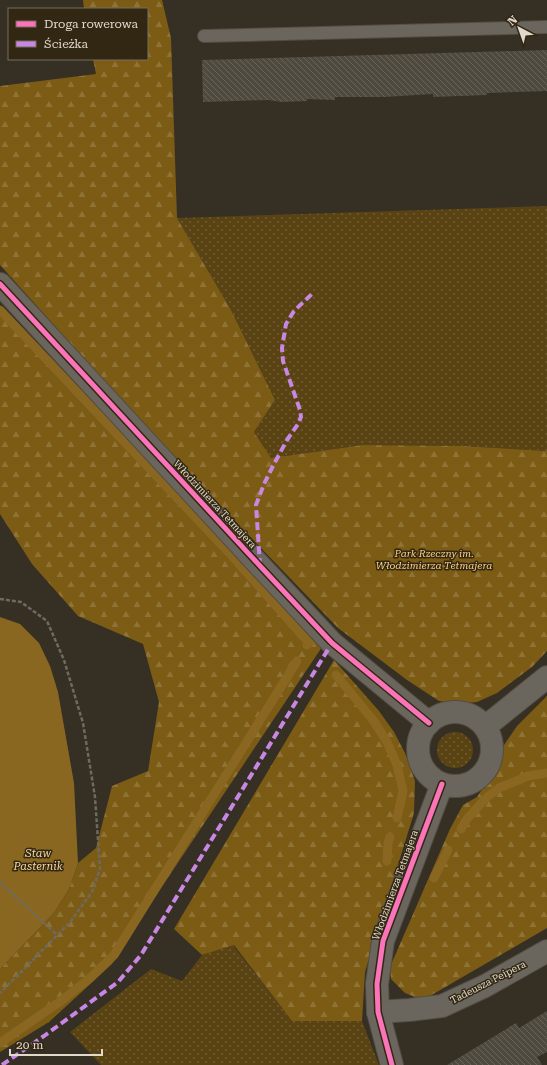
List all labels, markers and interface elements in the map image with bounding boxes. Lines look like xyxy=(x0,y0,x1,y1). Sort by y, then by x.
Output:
legend xyxy=(8,8,148,60)
north arrow xyxy=(499,8,539,48)
text: N xyxy=(505,13,521,29)
text: Droga rowerowa xyxy=(44,17,138,31)
text: Ścieżka xyxy=(44,37,89,51)
street label: Włodzimierza Tetmajera xyxy=(171,458,259,551)
park label: Park Rzeczny im. Włodzimierza Tetmajera xyxy=(376,548,492,571)
street label: Włodzimierza Tetmajera xyxy=(370,828,420,941)
water label: Staw Pasternik xyxy=(12,847,63,873)
street label: Tadeusza Peipera xyxy=(448,958,528,1006)
scale bar xyxy=(10,1031,102,1057)
text: 20 m xyxy=(16,1038,43,1052)

